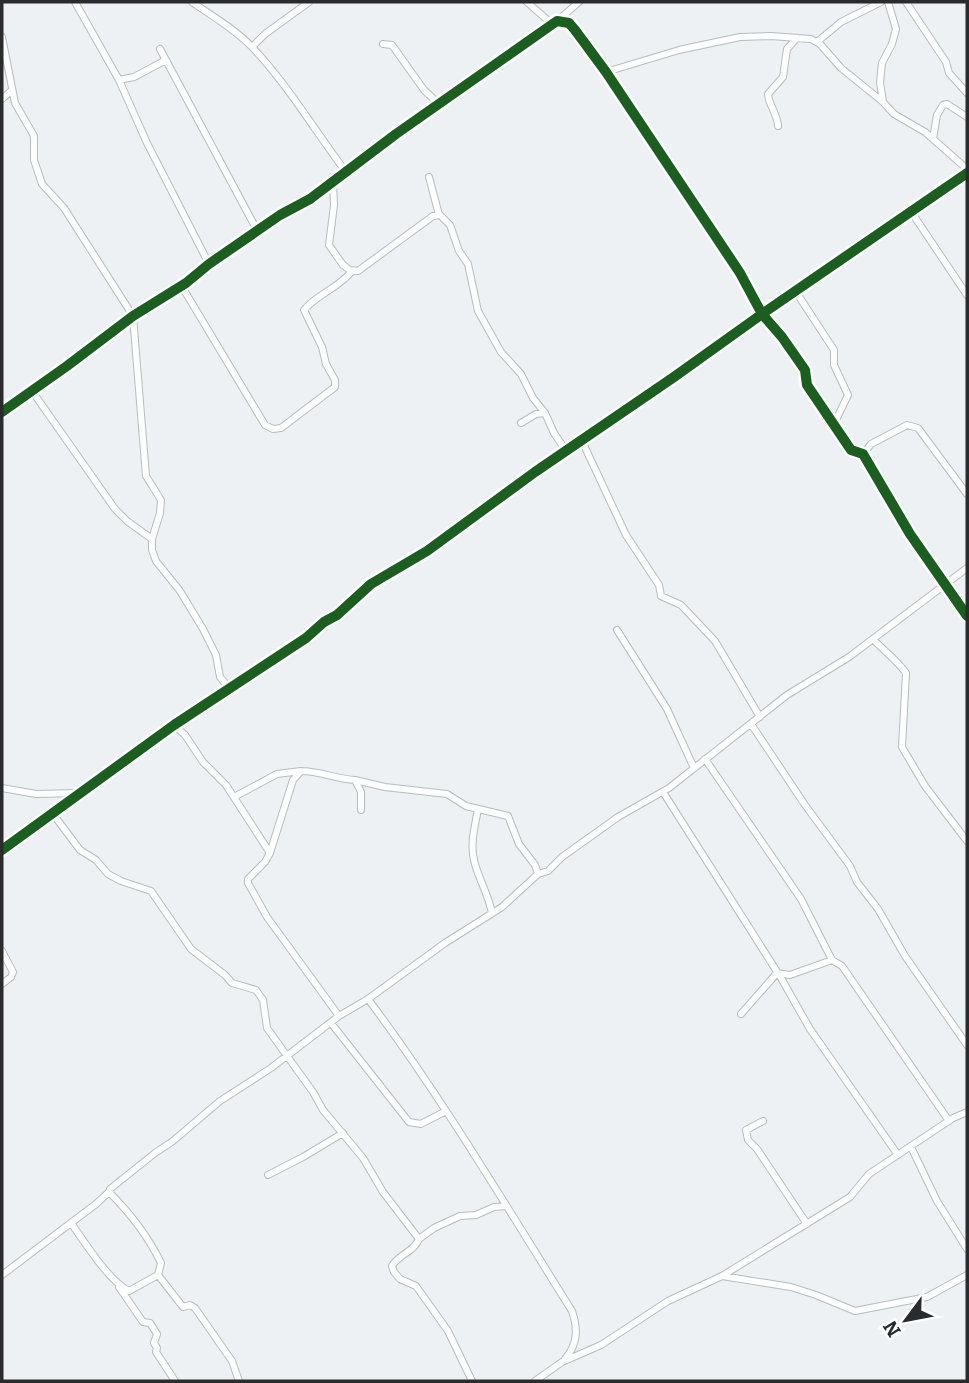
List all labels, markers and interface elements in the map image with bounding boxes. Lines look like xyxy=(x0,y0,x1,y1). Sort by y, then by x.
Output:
north arrow xyxy=(871,1285,941,1355)
text: N xyxy=(878,1316,906,1341)

